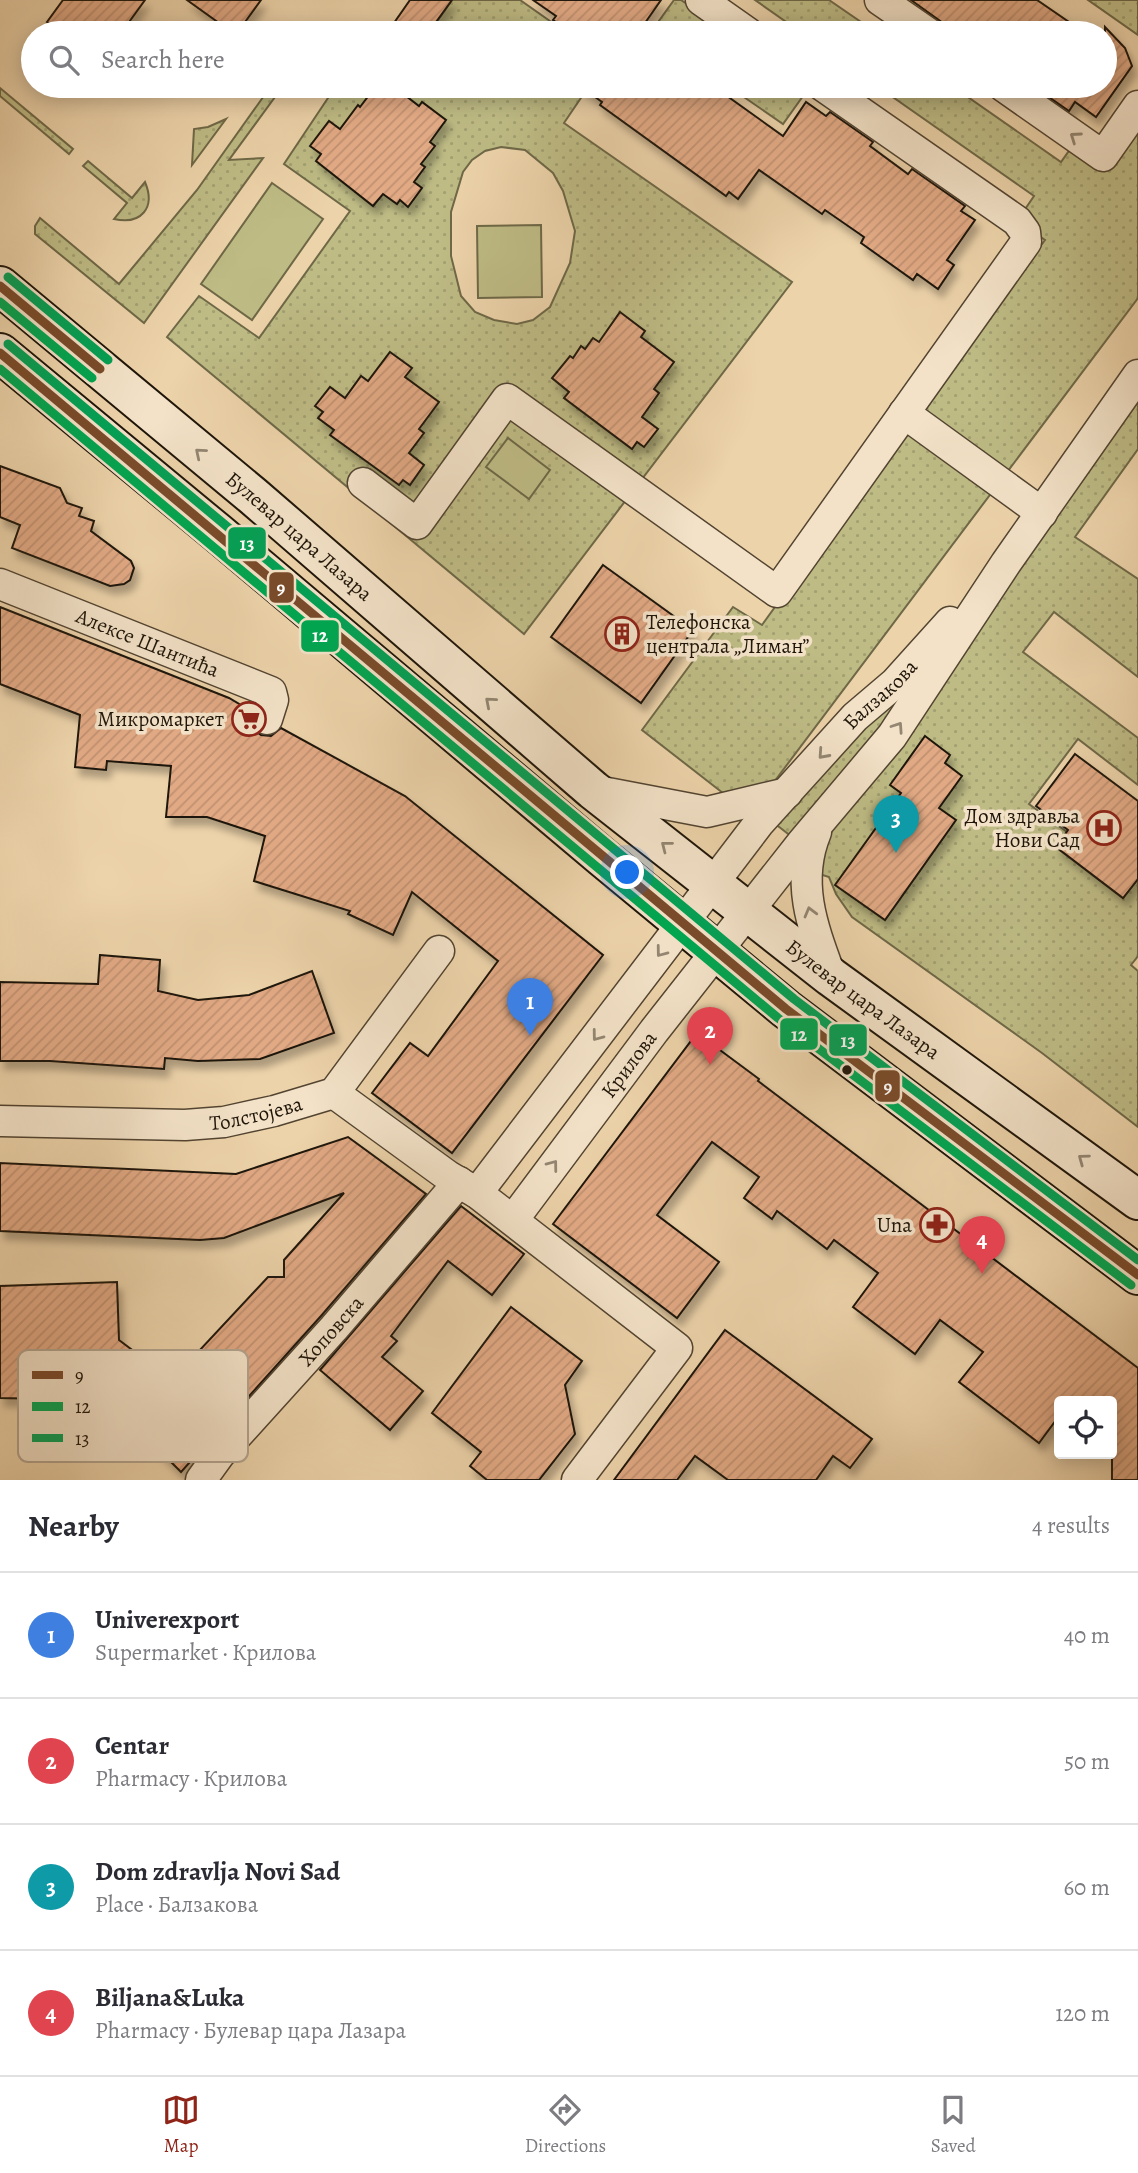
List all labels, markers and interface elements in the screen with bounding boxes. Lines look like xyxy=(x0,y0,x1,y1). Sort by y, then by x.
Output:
search box xyxy=(21,21,1117,98)
icon: search xyxy=(45,41,83,79)
text: Search here xyxy=(101,42,225,77)
one-way arrow xyxy=(1070,133,1083,145)
one-way arrow xyxy=(196,449,209,461)
street label: Булевар цара Лазара xyxy=(220,465,379,608)
line badge: 13 xyxy=(227,526,267,560)
text: 13 xyxy=(240,531,254,557)
line badge: 9 xyxy=(268,571,295,604)
text: 9 xyxy=(277,575,286,601)
street label: Алексе Шантића xyxy=(71,601,224,684)
place label: Телефонска централа „Лиман” xyxy=(646,608,809,660)
building icon: Телефонска централа „Лиман” xyxy=(603,615,641,653)
line badge: 12 xyxy=(300,619,340,653)
text: 12 xyxy=(312,623,328,649)
street label: Балзакова xyxy=(836,653,924,736)
one-way arrow xyxy=(486,698,499,710)
supermarket icon: Микромаркет xyxy=(230,700,268,738)
place label: Микромаркет xyxy=(97,705,224,733)
one-way arrow xyxy=(890,721,903,734)
one-way arrow xyxy=(819,746,831,759)
pin: 3 xyxy=(873,795,919,853)
place label: Дом здравља Нови Сад xyxy=(964,802,1080,854)
hospital icon: Дом здравља Нови Сад xyxy=(1085,809,1123,847)
one-way arrow xyxy=(661,842,674,855)
your location xyxy=(610,855,644,889)
one-way arrow xyxy=(804,906,818,918)
street label: Булевар цара Лазара xyxy=(780,933,946,1066)
one-way arrow xyxy=(656,944,669,957)
pin: 1 xyxy=(507,978,553,1036)
pin: 2 xyxy=(687,1007,733,1065)
line badge: 12 xyxy=(779,1017,819,1051)
text: 12 xyxy=(791,1022,807,1048)
line badge: 13 xyxy=(828,1023,868,1057)
street label: Крилова xyxy=(595,1025,663,1104)
one-way arrow xyxy=(593,1028,606,1041)
text: 13 xyxy=(841,1028,855,1054)
unlabelled marker xyxy=(840,1063,854,1077)
line badge: 9 xyxy=(874,1069,901,1103)
text: 9 xyxy=(884,1074,893,1100)
street label: Толстојева xyxy=(208,1089,306,1137)
one-way arrow xyxy=(1078,1155,1091,1168)
one-way arrow xyxy=(544,1160,557,1173)
pharmacy icon: Una xyxy=(918,1206,956,1244)
place label: Una xyxy=(877,1211,912,1239)
pin: 4 xyxy=(959,1216,1005,1274)
street label: Хоповска xyxy=(292,1289,370,1372)
legend xyxy=(18,1350,248,1462)
text: 9 xyxy=(75,1363,84,1389)
text: 12 xyxy=(75,1394,91,1420)
map controls xyxy=(1054,1396,1117,1459)
button: locate xyxy=(1054,1396,1117,1459)
text: 13 xyxy=(75,1426,89,1452)
text: Nearby xyxy=(28,1506,119,1546)
text: 4 results xyxy=(1032,1510,1110,1541)
text: Univerexport xyxy=(95,1602,239,1637)
text: 1 xyxy=(47,1620,55,1651)
text: 40 m xyxy=(1064,1620,1110,1651)
text: Supermarket · Крилова xyxy=(95,1637,316,1668)
text: Centar xyxy=(95,1728,169,1763)
text: 2 xyxy=(45,1746,57,1777)
text: 50 m xyxy=(1064,1746,1110,1777)
text: Pharmacy · Крилова xyxy=(95,1763,287,1794)
text: Dom zdravlja Novi Sad xyxy=(95,1854,340,1889)
text: 3 xyxy=(46,1872,56,1903)
text: 60 m xyxy=(1063,1872,1110,1903)
text: Place · Балзакова xyxy=(95,1889,258,1920)
text: Biljana&Luka xyxy=(95,1980,245,2015)
text: 4 xyxy=(46,1998,56,2029)
text: 120 m xyxy=(1055,1998,1110,2029)
text: Pharmacy · Булевар цара Лазара xyxy=(95,2015,406,2046)
tab: Map xyxy=(162,2091,200,2159)
tab: Directions xyxy=(525,2091,606,2159)
tab: Saved xyxy=(931,2091,976,2159)

